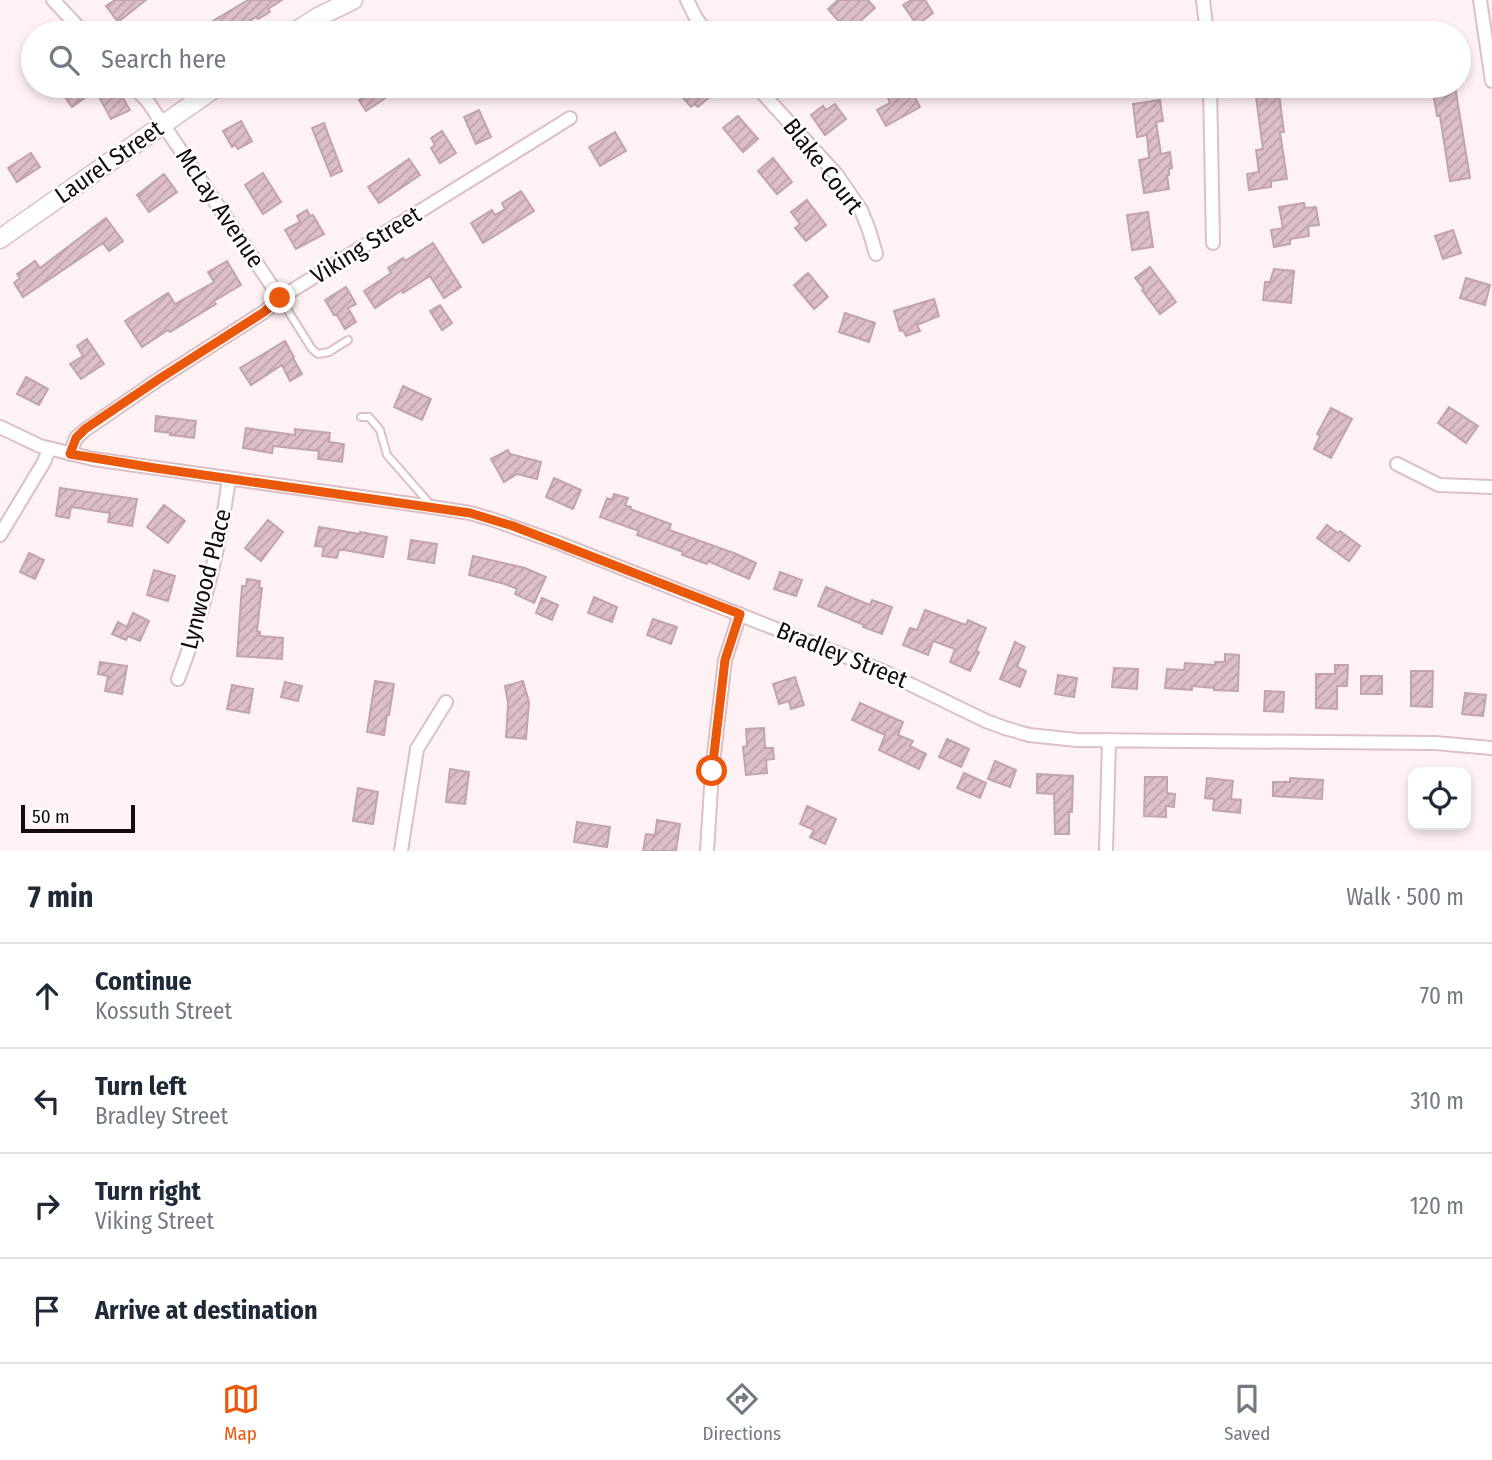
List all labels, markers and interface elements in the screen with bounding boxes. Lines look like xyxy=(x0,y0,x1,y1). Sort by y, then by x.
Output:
search box xyxy=(21,21,1471,98)
icon: search xyxy=(45,41,83,79)
text: Search here xyxy=(101,44,226,75)
street label: Blake Court xyxy=(777,113,869,219)
street label: Laurel Street xyxy=(50,115,168,209)
street label: McLay Avenue xyxy=(170,143,270,273)
street label: Viking Street xyxy=(306,200,426,290)
route end xyxy=(264,282,295,313)
street label: Lynwood Place xyxy=(175,506,237,652)
street label: Bradley Street xyxy=(772,616,912,694)
route start xyxy=(696,755,727,786)
map controls xyxy=(1408,767,1471,830)
button: locate xyxy=(1408,767,1471,830)
scale bar xyxy=(21,802,135,834)
text: 50 m xyxy=(32,805,70,828)
text: 7 min xyxy=(28,879,93,915)
text: Walk · 500 m xyxy=(1346,883,1464,911)
text: Continue xyxy=(95,966,192,997)
icon: ahead xyxy=(28,977,66,1015)
text: 70 m xyxy=(1420,982,1464,1010)
text: Kossuth Street xyxy=(95,997,232,1025)
text: Turn left xyxy=(95,1071,187,1102)
icon: left xyxy=(28,1082,66,1120)
text: 310 m xyxy=(1410,1087,1464,1115)
text: Bradley Street xyxy=(95,1102,228,1130)
text: Turn right xyxy=(95,1176,201,1207)
icon: right xyxy=(28,1187,66,1225)
text: 120 m xyxy=(1410,1192,1464,1220)
text: Viking Street xyxy=(95,1207,214,1235)
icon: arrive xyxy=(28,1292,66,1330)
text: Arrive at destination xyxy=(95,1295,318,1326)
tab: Map xyxy=(222,1380,260,1445)
tab: Directions xyxy=(703,1380,781,1445)
tab: Saved xyxy=(1224,1380,1270,1445)

